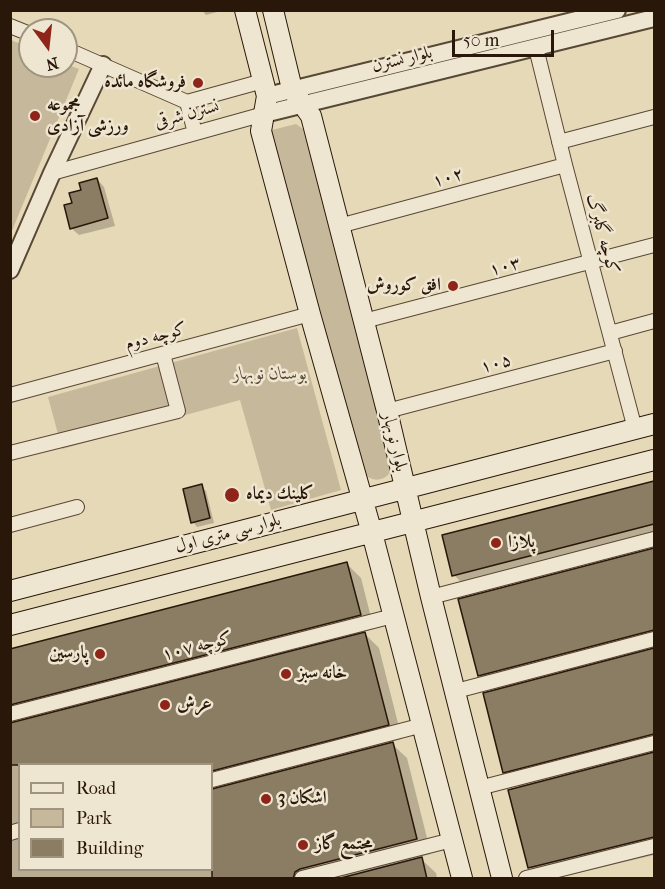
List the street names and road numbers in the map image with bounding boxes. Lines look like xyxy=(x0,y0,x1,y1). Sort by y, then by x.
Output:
street label: بلوار نسترن xyxy=(369,42,435,78)
street label: نسترن شرقی xyxy=(152,96,222,134)
street label: ۱۰۲ xyxy=(430,163,466,193)
street label: کوچه گلبرگ xyxy=(581,191,623,277)
street label: ۱۰۳ xyxy=(487,253,523,281)
street label: کوچه دوم xyxy=(123,318,189,356)
street label: ۱۰۵ xyxy=(478,349,514,379)
street label: بلوار نوبهار xyxy=(377,410,411,474)
street label: بلوار سی متری اول xyxy=(173,510,283,558)
street label: کوچه ۱۰۷ xyxy=(160,628,234,666)

